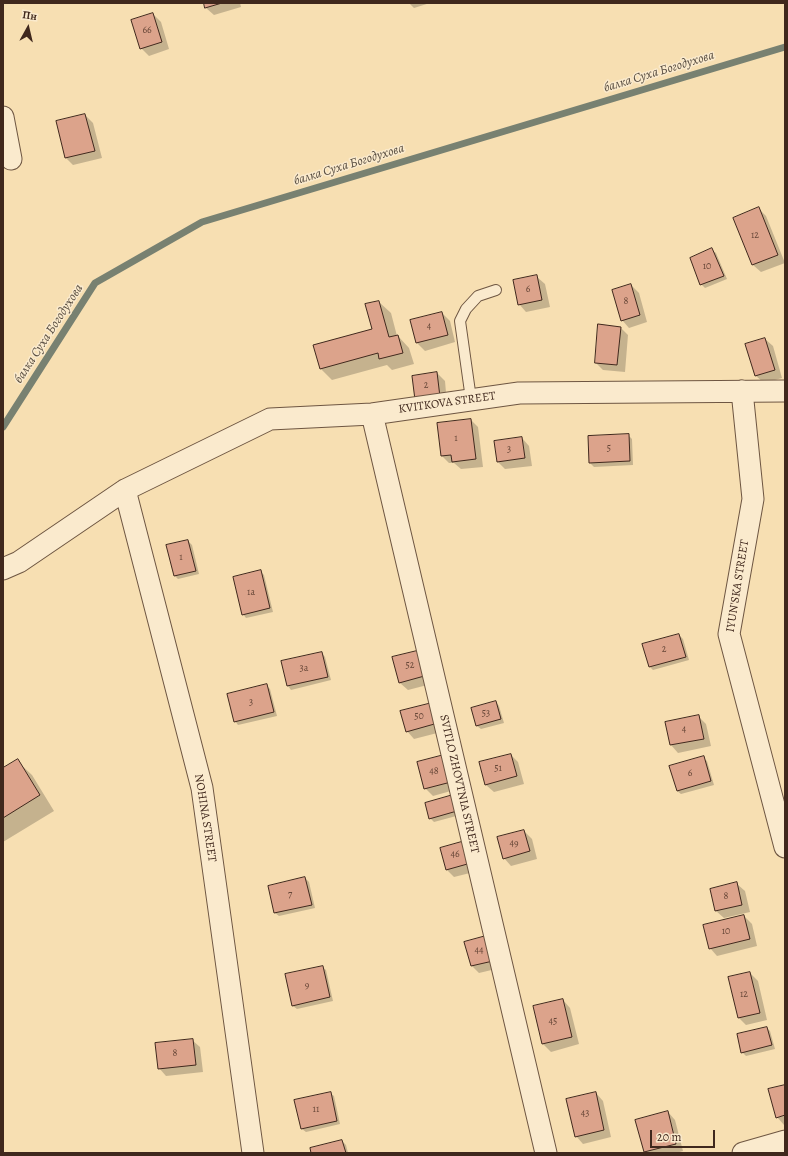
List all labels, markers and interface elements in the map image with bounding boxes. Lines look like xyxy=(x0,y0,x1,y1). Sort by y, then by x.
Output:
text: Пн xyxy=(22,7,38,24)
north arrow xyxy=(8,8,48,48)
house number: 66 xyxy=(142,25,152,37)
water label: балка Суха Богодухова xyxy=(602,48,716,96)
water label: балка Суха Богодухова xyxy=(292,141,406,189)
house number: 12 xyxy=(751,230,759,242)
house number: 10 xyxy=(703,261,711,273)
water label: балка Суха Богодухова xyxy=(11,282,87,386)
house number: 6 xyxy=(526,284,530,296)
house number: 8 xyxy=(624,296,628,308)
house number: 4 xyxy=(427,321,431,333)
house number: 2 xyxy=(424,380,428,392)
street label: KVITKOVA STREET xyxy=(398,389,496,417)
house number: 1 xyxy=(454,433,458,445)
house number: 5 xyxy=(607,443,611,455)
house number: 3 xyxy=(507,444,511,456)
street label: IYUN'SKA STREET xyxy=(724,539,752,633)
house number: 1 xyxy=(179,552,183,564)
house number: 1а xyxy=(247,587,255,599)
house number: 2 xyxy=(662,644,666,656)
house number: 52 xyxy=(405,660,415,672)
house number: 3а xyxy=(300,663,308,675)
house number: 3 xyxy=(249,697,253,709)
house number: 53 xyxy=(482,708,490,720)
house number: 50 xyxy=(414,711,424,723)
street label: SVITLO ZHOVTNIA STREET xyxy=(436,713,482,855)
house number: 4 xyxy=(682,724,686,736)
house number: 51 xyxy=(494,763,502,775)
house number: 48 xyxy=(429,766,439,778)
house number: 6 xyxy=(688,768,692,780)
street label: NOHINA STREET xyxy=(191,773,219,863)
house number: 49 xyxy=(509,838,519,850)
house number: 46 xyxy=(450,849,460,861)
house number: 7 xyxy=(288,889,292,901)
house number: 8 xyxy=(724,891,728,903)
house number: 10 xyxy=(722,926,730,938)
house number: 44 xyxy=(474,945,484,957)
house number: 9 xyxy=(305,980,309,992)
house number: 12 xyxy=(740,989,748,1001)
house number: 45 xyxy=(549,1016,557,1028)
house number: 8 xyxy=(173,1048,177,1060)
house number: 11 xyxy=(313,1104,319,1116)
house number: 43 xyxy=(581,1108,589,1120)
scale bar xyxy=(652,1122,717,1148)
text: 20 m xyxy=(657,1129,681,1145)

